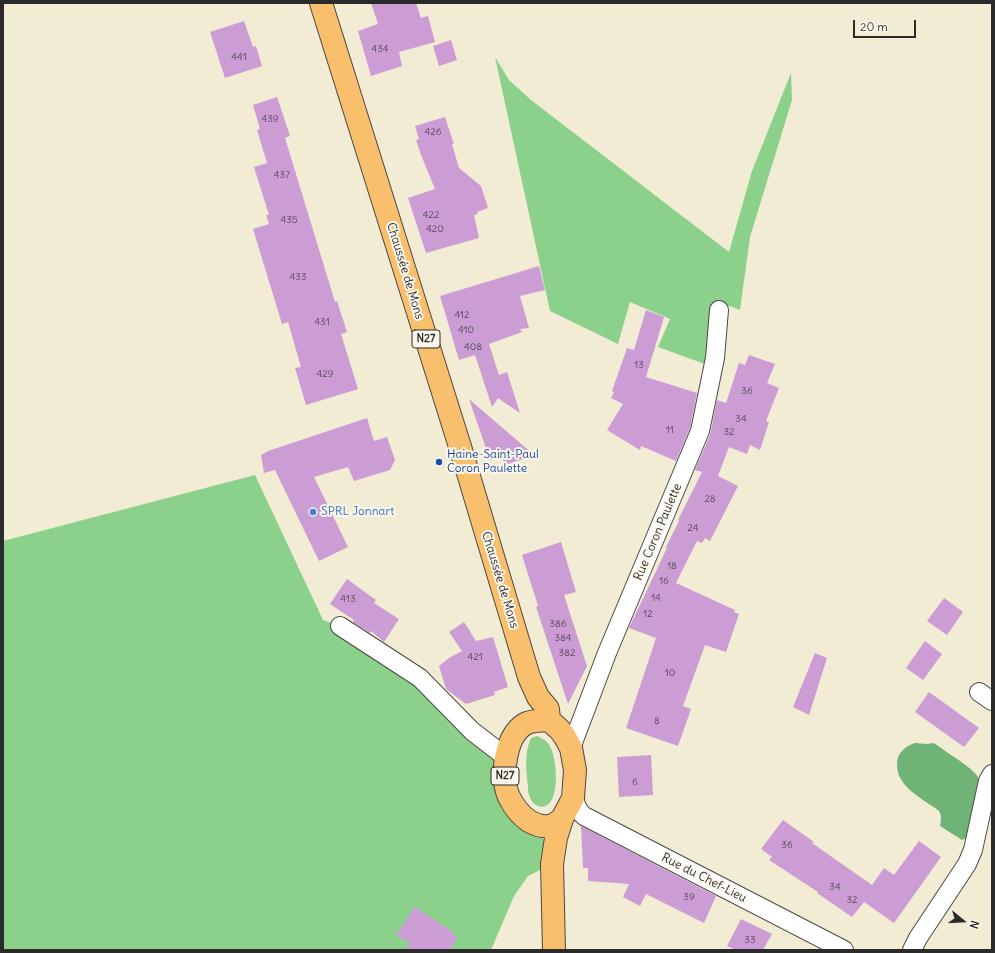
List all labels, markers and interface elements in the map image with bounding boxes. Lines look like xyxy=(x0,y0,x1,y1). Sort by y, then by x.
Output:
scale bar xyxy=(855,12,918,38)
text: 20 m xyxy=(860,19,888,34)
house number: 434 xyxy=(371,43,389,55)
house number: 441 xyxy=(231,51,247,63)
house number: 439 xyxy=(261,113,279,125)
house number: 426 xyxy=(424,126,442,138)
house number: 437 xyxy=(274,169,290,181)
house number: 422 xyxy=(423,209,439,221)
house number: 435 xyxy=(280,214,298,226)
street label: Chaussée de Mons xyxy=(383,221,427,321)
house number: 420 xyxy=(426,223,444,235)
house number: 433 xyxy=(289,271,307,283)
house number: 412 xyxy=(454,309,470,321)
house number: 431 xyxy=(314,316,330,328)
house number: 410 xyxy=(458,324,474,336)
road number: N27 xyxy=(412,330,440,348)
house number: 408 xyxy=(464,341,482,353)
house number: 13 xyxy=(634,359,644,371)
house number: 429 xyxy=(316,368,334,380)
house number: 36 xyxy=(741,385,753,397)
house number: 34 xyxy=(735,413,747,425)
house number: 11 xyxy=(666,424,674,436)
house number: 32 xyxy=(723,426,735,438)
place label: Haine-Saint-Paul Coron Paulette xyxy=(447,448,539,476)
marker: Haine-Saint-Paul Coron Paulette xyxy=(434,457,444,467)
street label: Rue Coron Paulette xyxy=(631,481,685,583)
house number: 28 xyxy=(704,493,716,505)
place label: SPRL Jonnart xyxy=(321,505,394,519)
marker: SPRL Jonnart xyxy=(308,507,318,517)
house number: 24 xyxy=(687,522,699,534)
street label: Chaussée de Mons xyxy=(478,530,522,630)
house number: 18 xyxy=(667,560,677,572)
house number: 16 xyxy=(659,575,669,587)
house number: 14 xyxy=(651,592,661,604)
house number: 413 xyxy=(340,593,356,605)
house number: 12 xyxy=(643,608,653,620)
house number: 386 xyxy=(549,618,567,630)
house number: 384 xyxy=(554,632,572,644)
house number: 382 xyxy=(559,647,575,659)
house number: 421 xyxy=(467,651,483,663)
house number: 10 xyxy=(665,667,675,679)
house number: 8 xyxy=(654,715,660,727)
road number: N27 xyxy=(491,767,519,785)
house number: 6 xyxy=(632,776,638,788)
house number: 36 xyxy=(781,839,793,851)
street label: Rue du Chef-Lieu xyxy=(659,850,749,906)
house number: 34 xyxy=(829,881,841,893)
house number: 39 xyxy=(683,891,695,903)
house number: 32 xyxy=(846,894,858,906)
north arrow xyxy=(943,901,983,941)
text: N xyxy=(967,919,982,930)
house number: 33 xyxy=(744,934,756,946)

